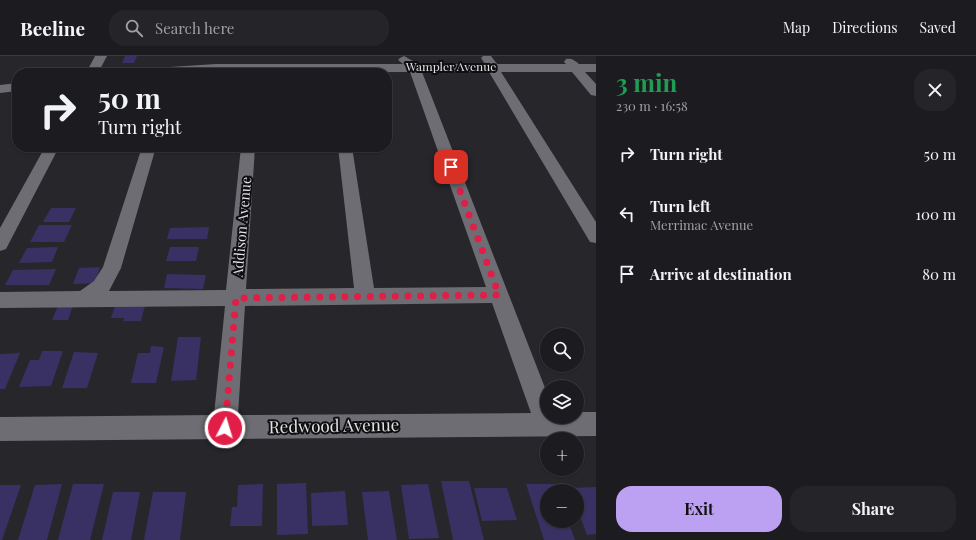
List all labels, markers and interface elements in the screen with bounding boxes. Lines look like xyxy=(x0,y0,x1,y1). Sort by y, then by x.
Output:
search box xyxy=(109,10,389,46)
text: Beeline xyxy=(20,15,85,41)
icon: search xyxy=(123,17,145,39)
text: Search here xyxy=(155,18,234,38)
text: Map xyxy=(783,18,810,37)
text: Directions xyxy=(832,18,898,37)
text: Saved xyxy=(920,18,956,37)
street label: Wampler Avenue xyxy=(405,58,496,74)
text: 3 min xyxy=(616,66,677,98)
button: close xyxy=(914,69,956,111)
text: 50 m xyxy=(98,79,161,116)
icon: right xyxy=(32,84,84,136)
text: 230 m · 16:58 xyxy=(616,97,688,114)
text: Turn right xyxy=(98,115,181,139)
icon: right xyxy=(616,143,638,165)
text: Turn right xyxy=(650,144,723,164)
text: 50 m xyxy=(924,144,956,164)
pin xyxy=(434,150,468,184)
icon: arrive xyxy=(440,156,462,178)
street label: Addison Avenue xyxy=(228,176,255,279)
text: Turn left xyxy=(650,196,711,216)
icon: left xyxy=(616,203,638,225)
text: 100 m xyxy=(915,204,956,224)
text: Merrimac Avenue xyxy=(650,216,753,233)
icon: arrive xyxy=(616,263,638,285)
text: Arrive at destination xyxy=(650,264,792,284)
text: 80 m xyxy=(922,264,956,284)
map controls xyxy=(540,328,584,528)
button: search xyxy=(540,328,584,372)
button: layers xyxy=(540,380,584,424)
position arrow xyxy=(204,407,246,449)
street label: Redwood Avenue xyxy=(268,413,400,437)
button: + xyxy=(540,432,584,476)
button: − xyxy=(540,484,584,528)
button: Exit xyxy=(616,486,782,532)
button: Share xyxy=(790,486,956,532)

